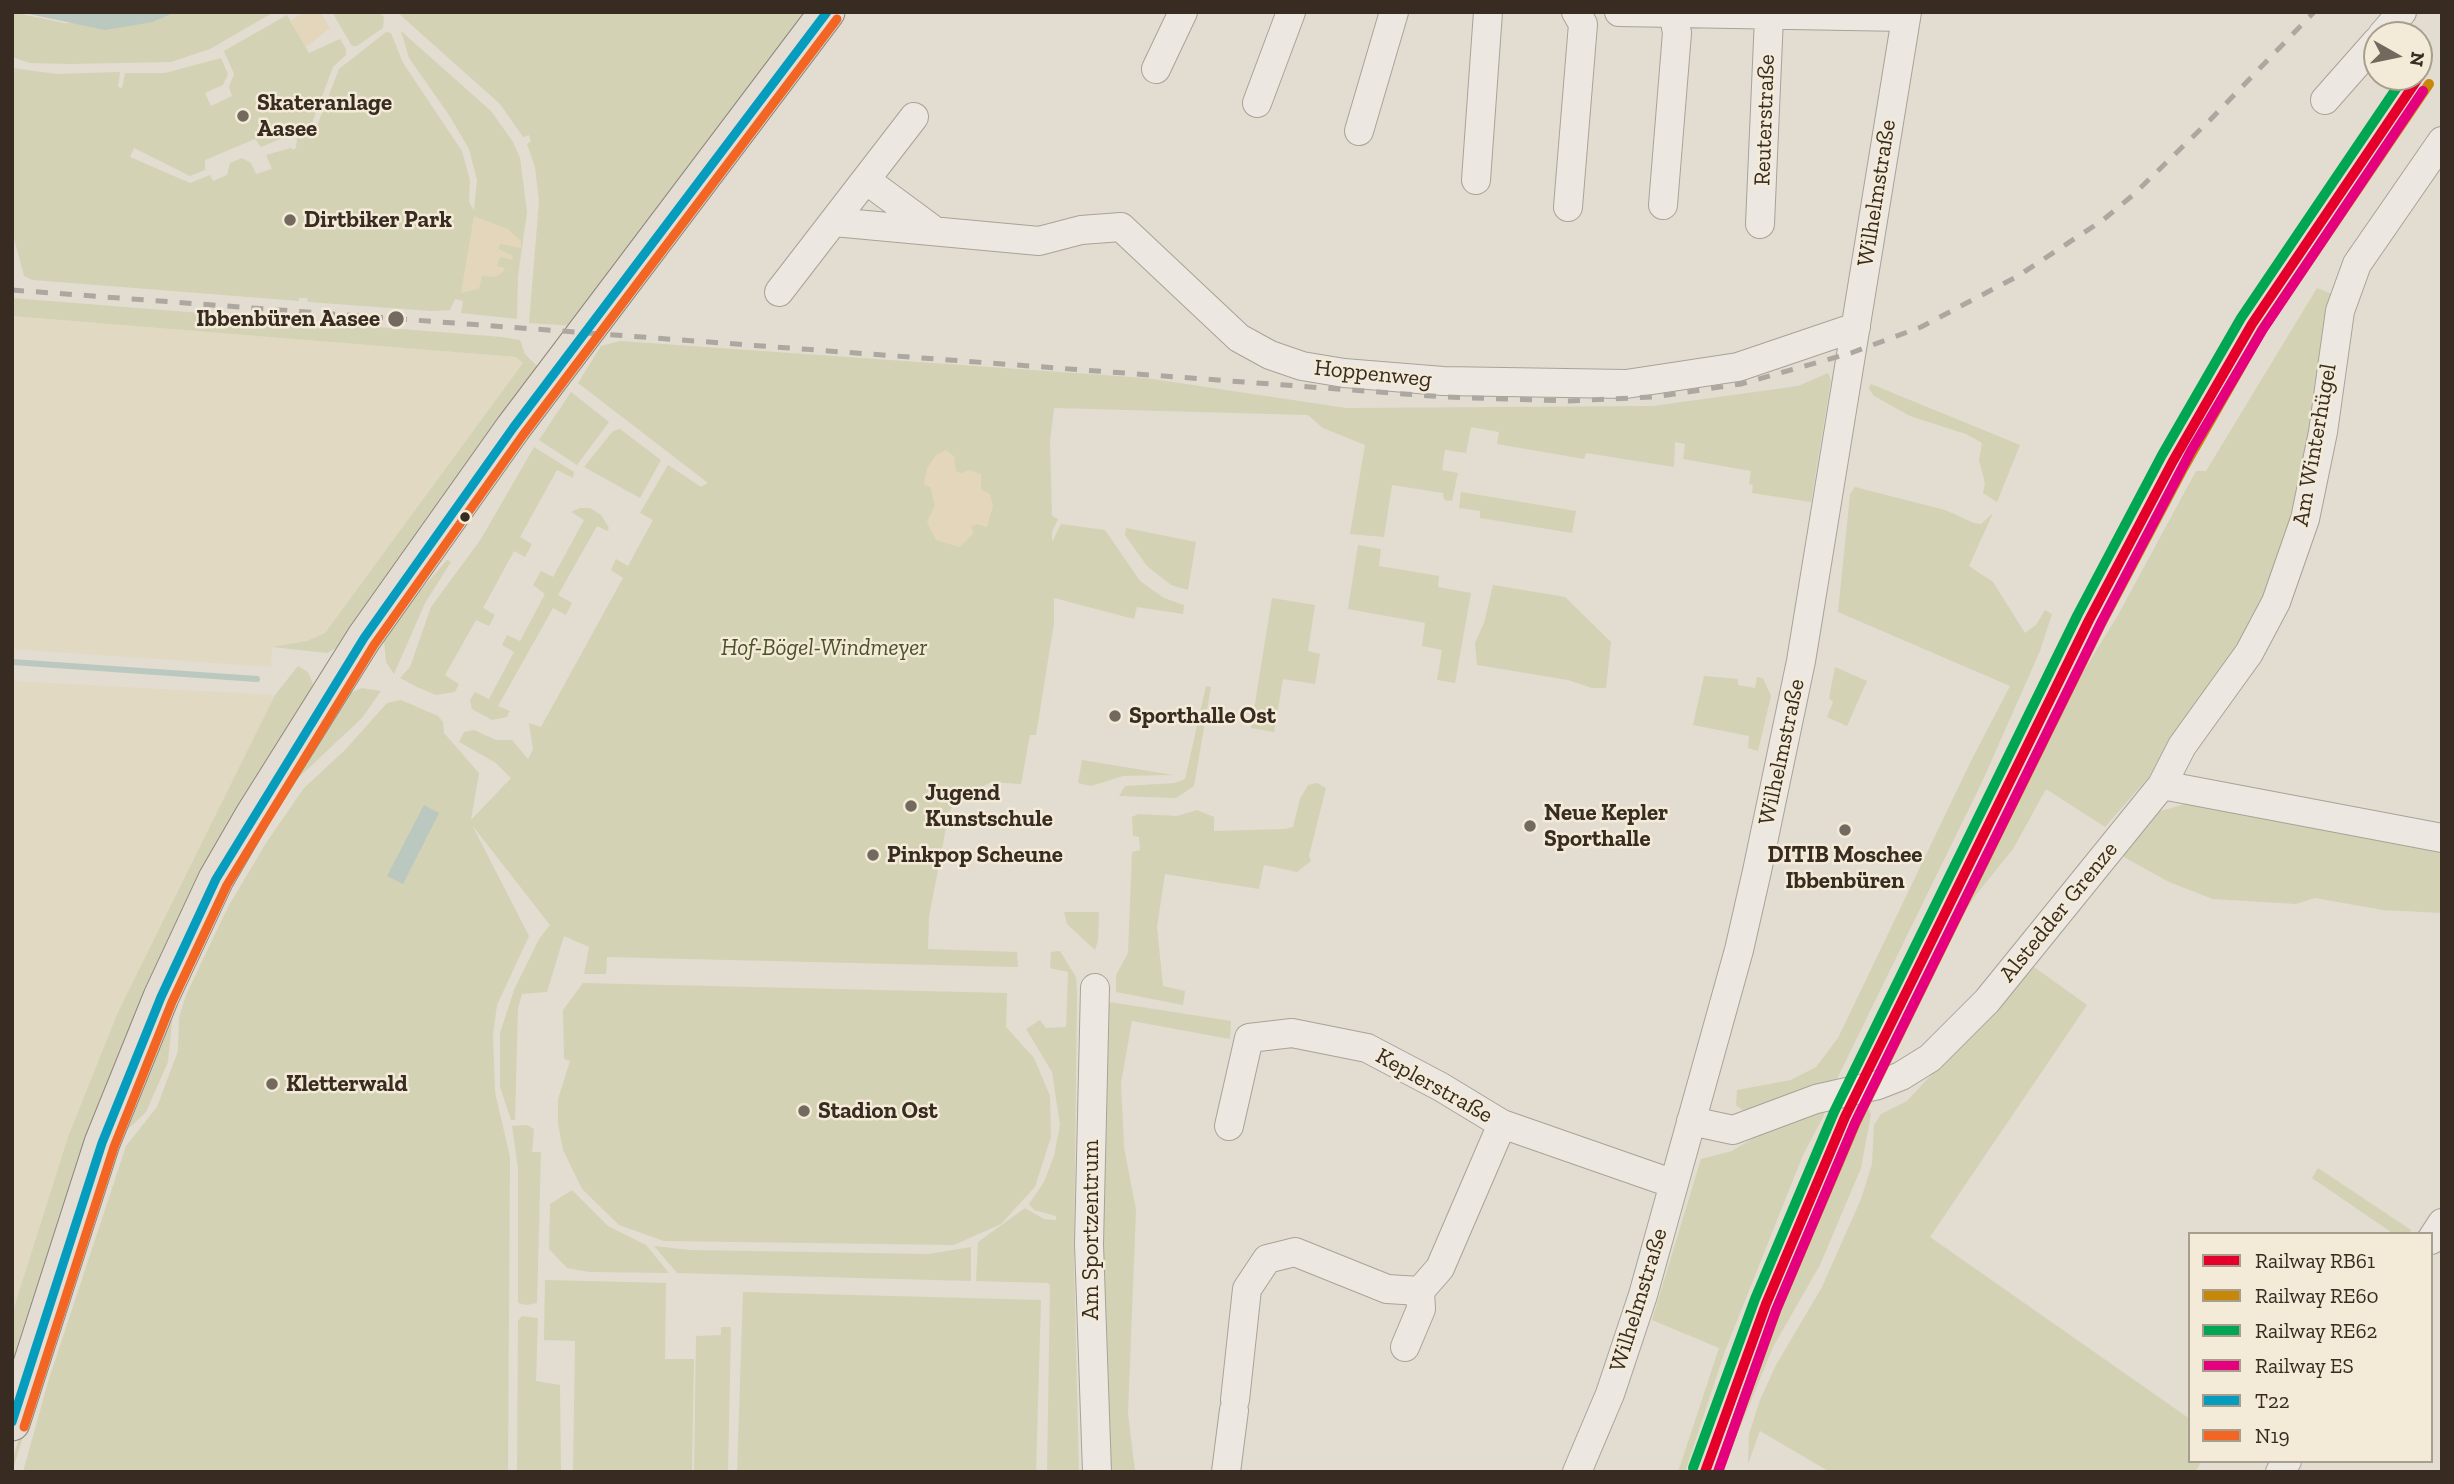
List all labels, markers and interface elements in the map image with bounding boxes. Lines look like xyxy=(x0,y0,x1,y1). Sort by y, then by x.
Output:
north arrow xyxy=(2363,21,2433,91)
text: N xyxy=(2405,50,2430,68)
street label: Reuterstraße xyxy=(1749,54,1781,186)
place label: Skateranlage Aasee xyxy=(257,89,392,143)
marker: Skateranlage Aasee xyxy=(235,108,251,124)
street label: Wilhelmstraße xyxy=(1852,118,1902,268)
place label: Dirtbiker Park xyxy=(304,206,452,234)
marker: Dirtbiker Park xyxy=(282,212,298,228)
place label: Ibbenbüren Aasee xyxy=(196,305,380,333)
marker: Ibbenbüren Aasee xyxy=(386,309,406,329)
street label: Hoppenweg xyxy=(1313,354,1433,394)
street label: Am Winterhügel xyxy=(2287,361,2343,529)
unlabelled marker xyxy=(458,510,472,524)
park label: Hof-Bögel-Windmeyer xyxy=(721,634,927,662)
street label: Wilhelmstraße xyxy=(1753,677,1811,827)
place label: Sporthalle Ost xyxy=(1129,702,1276,730)
marker: Sporthalle Ost xyxy=(1107,708,1123,724)
place label: Jugend Kunstschule xyxy=(925,779,1053,833)
marker: Jugend Kunstschule xyxy=(903,798,919,814)
place label: Neue Kepler Sporthalle xyxy=(1544,799,1668,853)
marker: Neue Kepler Sporthalle xyxy=(1522,818,1538,834)
marker: DITIB Moschee Ibbenbüren xyxy=(1837,822,1853,838)
street label: Alstedder Grenze xyxy=(1994,836,2124,988)
place label: Pinkpop Scheune xyxy=(887,841,1063,869)
place label: DITIB Moschee Ibbenbüren xyxy=(1768,841,1922,895)
marker: Pinkpop Scheune xyxy=(865,847,881,863)
street label: Keplerstraße xyxy=(1371,1043,1497,1129)
place label: Kletterwald xyxy=(286,1070,408,1098)
marker: Kletterwald xyxy=(264,1076,280,1092)
place label: Stadion Ost xyxy=(818,1097,938,1125)
marker: Stadion Ost xyxy=(796,1103,812,1119)
street label: Am Sportzentrum xyxy=(1077,1140,1105,1320)
street label: Wilhelmstraße xyxy=(1604,1225,1674,1375)
legend xyxy=(2188,1232,2433,1463)
text: Railway RB61 xyxy=(2255,1248,2375,1273)
text: Railway RE60 xyxy=(2255,1283,2379,1308)
text: Railway RE62 xyxy=(2255,1318,2377,1343)
text: Railway ES xyxy=(2255,1353,2354,1378)
text: T22 xyxy=(2255,1388,2290,1413)
text: N19 xyxy=(2255,1423,2290,1448)

